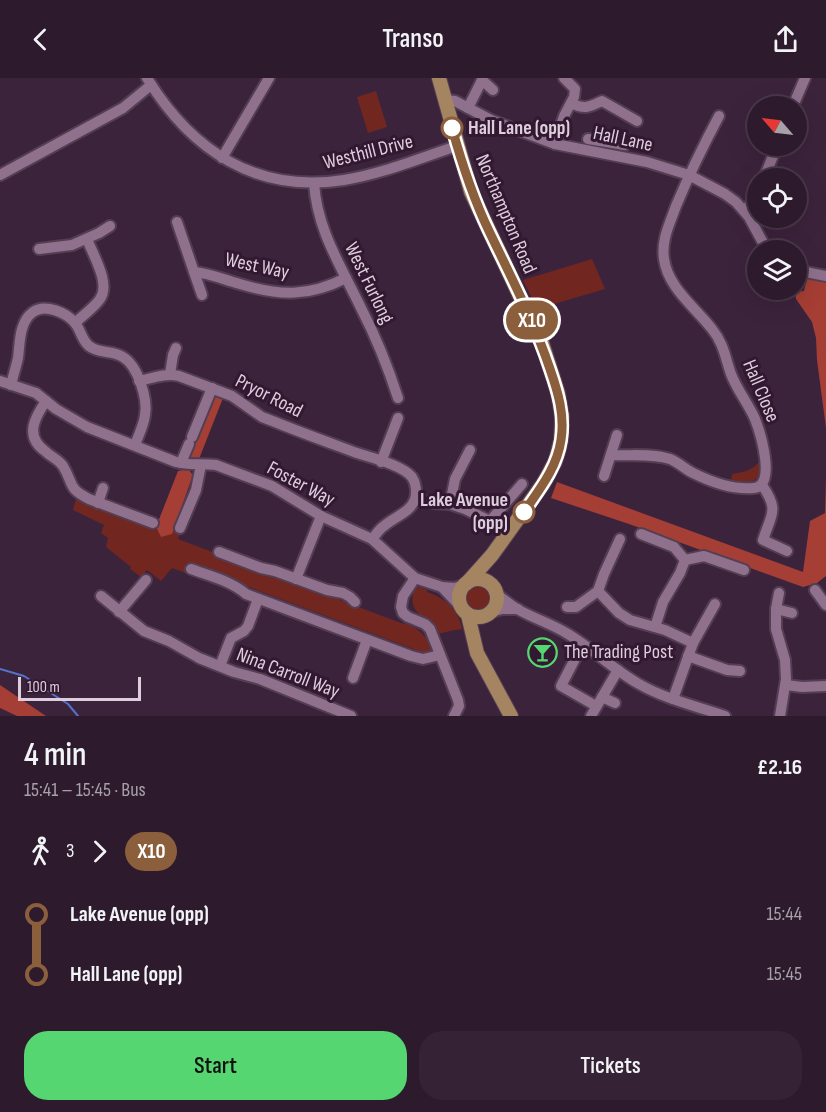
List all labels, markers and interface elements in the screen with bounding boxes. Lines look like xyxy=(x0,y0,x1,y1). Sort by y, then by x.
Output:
icon: back xyxy=(24,23,57,56)
text: Transo xyxy=(382,23,444,55)
icon: share xyxy=(769,23,802,56)
north arrow xyxy=(747,96,807,156)
map controls xyxy=(747,96,807,300)
place label: Hall Lane (opp) xyxy=(468,116,570,140)
marker: Hall Lane (opp) xyxy=(441,117,463,139)
street label: Hall Lane xyxy=(591,121,655,157)
street label: Westhill Drive xyxy=(321,129,415,175)
street label: Northampton Road xyxy=(470,151,542,277)
button: locate xyxy=(747,168,807,228)
street label: West Furlong xyxy=(339,238,399,328)
button: layers xyxy=(747,240,807,300)
street label: West Way xyxy=(223,248,292,285)
line badge: X10 xyxy=(498,300,566,340)
text: X10 xyxy=(518,308,546,333)
street label: Hall Close xyxy=(737,356,785,426)
street label: Pryor Road xyxy=(231,369,307,423)
street label: Foster Way xyxy=(263,456,339,512)
place label: Lake Avenue (opp) xyxy=(420,488,508,535)
marker: Lake Avenue (opp) xyxy=(513,501,535,523)
bar icon: The Trading Post xyxy=(527,636,559,668)
place label: The Trading Post xyxy=(564,640,673,664)
street label: Nina Carroll Way xyxy=(233,642,343,704)
scale bar xyxy=(18,674,141,702)
text: 100 m xyxy=(27,678,60,697)
text: 4 min xyxy=(24,735,86,775)
text: £2.16 xyxy=(757,754,802,781)
text: 15:41 – 15:45 · Bus xyxy=(24,778,146,802)
icon: walk xyxy=(24,835,57,868)
icon: forward xyxy=(83,835,116,868)
text: 3 xyxy=(66,839,74,863)
text: X10 xyxy=(137,839,165,864)
text: Lake Avenue (opp) xyxy=(70,901,209,928)
text: 15:44 xyxy=(766,902,802,926)
text: Hall Lane (opp) xyxy=(70,961,182,988)
text: 15:45 xyxy=(767,962,802,986)
button: Start xyxy=(24,1031,407,1100)
button: Tickets xyxy=(419,1031,802,1100)

